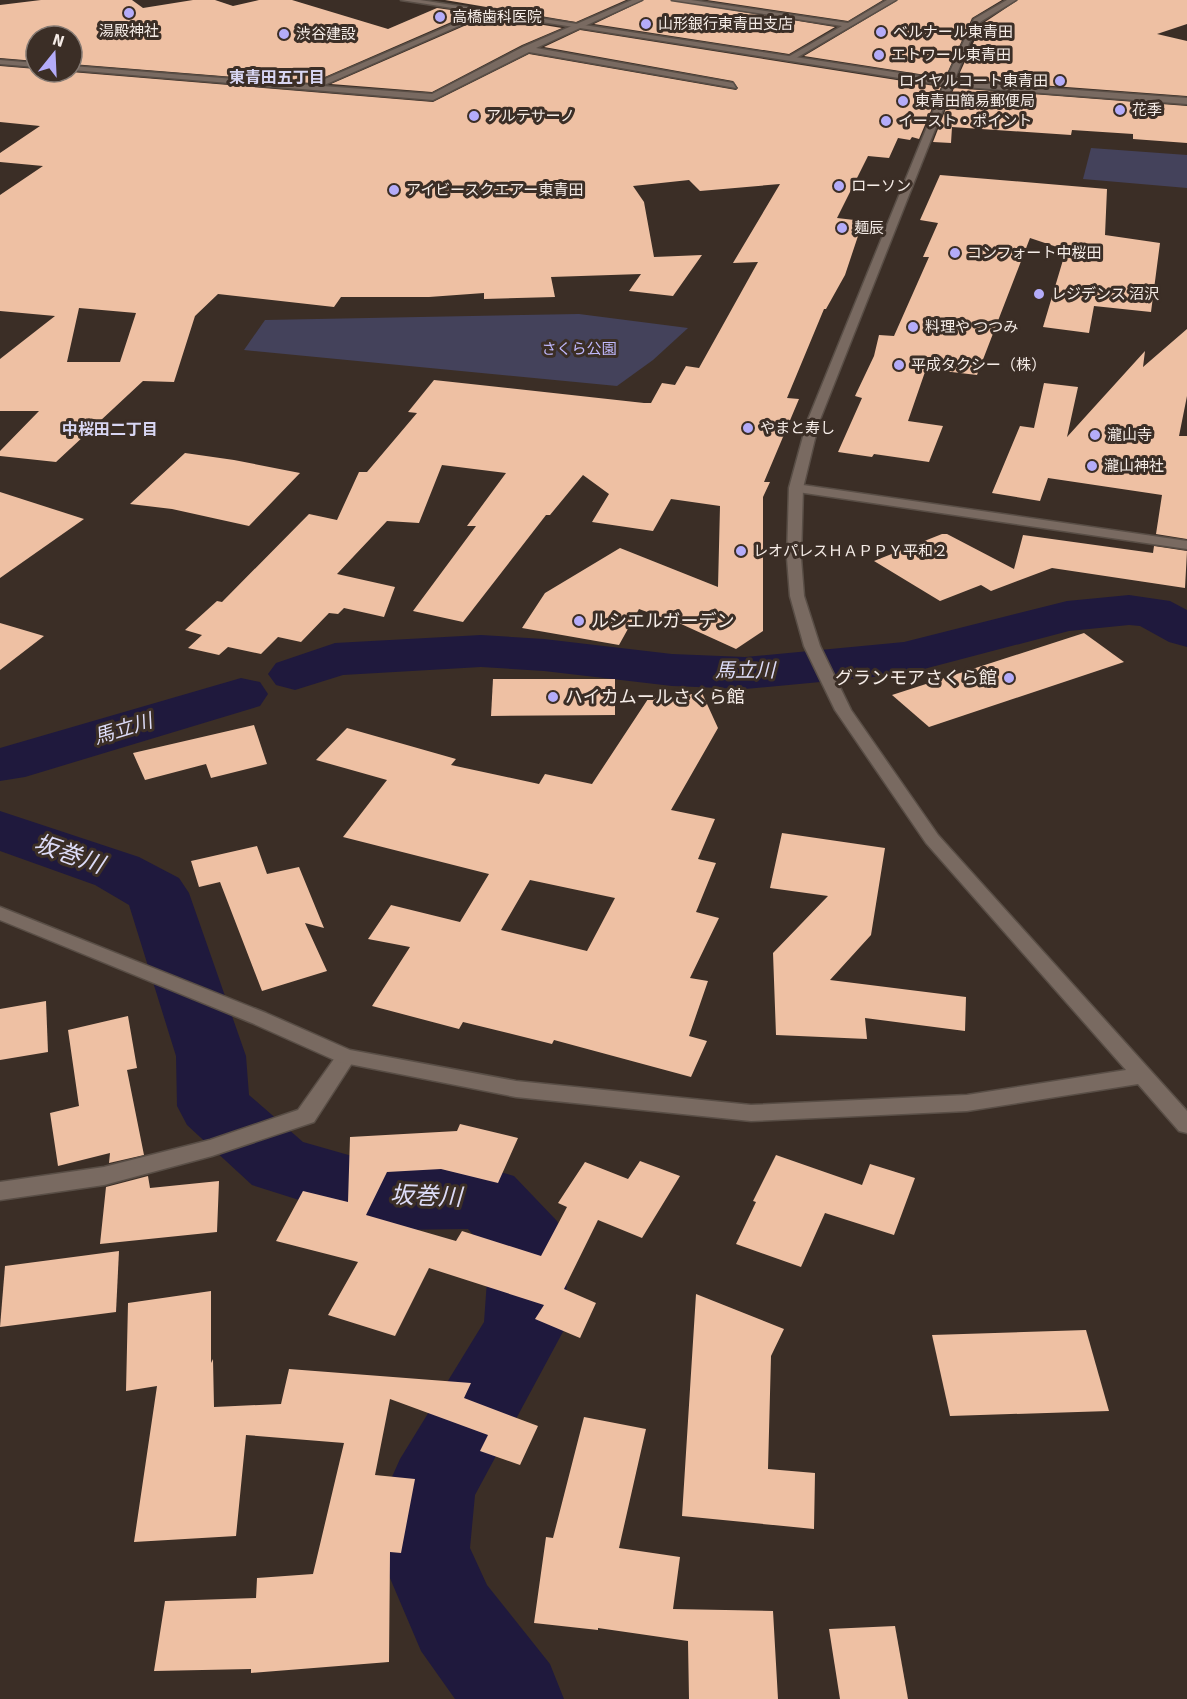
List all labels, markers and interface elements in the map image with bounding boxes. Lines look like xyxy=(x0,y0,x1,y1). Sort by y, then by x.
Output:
marker: 湯殿神社 xyxy=(122,6,136,20)
place label: 高橋歯科医院 xyxy=(452,8,542,26)
marker: 高橋歯科医院 xyxy=(433,10,447,24)
place label: 山形銀行東青田支店 xyxy=(658,15,793,33)
marker: 山形銀行東青田支店 xyxy=(639,17,653,31)
place label: 湯殿神社 xyxy=(99,22,159,40)
place label: ベルナール東青田 xyxy=(893,23,1013,41)
north arrow xyxy=(24,24,84,84)
place label: 渋谷建設 xyxy=(296,25,356,43)
marker: ベルナール東青田 xyxy=(874,25,888,39)
marker: 渋谷建設 xyxy=(277,27,291,41)
text: N xyxy=(50,29,67,52)
place label: エトワール東青田 xyxy=(891,46,1011,64)
marker: エトワール東青田 xyxy=(872,48,886,62)
district label: 東青田五丁目 xyxy=(229,68,325,88)
place label: ロイヤルコート東青田 xyxy=(899,72,1048,90)
marker: ロイヤルコート東青田 xyxy=(1053,74,1067,88)
place label: 東青田簡易郵便局 xyxy=(915,92,1035,110)
marker: 東青田簡易郵便局 xyxy=(896,94,910,108)
place label: 花季 xyxy=(1132,101,1162,119)
marker: 花季 xyxy=(1113,103,1127,117)
place label: アルテサーノ xyxy=(486,107,575,125)
marker: アルテサーノ xyxy=(467,109,481,123)
place label: イースト・ポイント xyxy=(898,112,1032,130)
marker: イースト・ポイント xyxy=(879,114,893,128)
place label: ローソン xyxy=(851,177,911,195)
marker: ローソン xyxy=(832,179,846,193)
place label: アイビースクエアー東青田 xyxy=(406,181,584,199)
marker: アイビースクエアー東青田 xyxy=(387,183,401,197)
place label: 麺辰 xyxy=(854,219,884,237)
marker: 麺辰 xyxy=(835,221,849,235)
place label: コンフォート中桜田 xyxy=(967,244,1102,262)
marker: コンフォート中桜田 xyxy=(948,246,962,260)
place label: レジデンス 沼沢 xyxy=(1051,285,1159,303)
marker: レジデンス 沼沢 xyxy=(1032,287,1046,301)
place label: 料理や つつみ xyxy=(925,318,1018,336)
marker: 料理や つつみ xyxy=(906,320,920,334)
park label: さくら公園 xyxy=(541,340,617,358)
place label: 平成タクシー（株） xyxy=(911,356,1046,374)
marker: 平成タクシー（株） xyxy=(892,358,906,372)
place label: やまと寿し xyxy=(760,419,835,437)
district label: 中桜田二丁目 xyxy=(62,420,158,440)
marker: やまと寿し xyxy=(741,421,755,435)
place label: 瀧山寺 xyxy=(1107,426,1152,444)
marker: 瀧山寺 xyxy=(1088,428,1102,442)
place label: 瀧山神社 xyxy=(1104,457,1164,475)
marker: 瀧山神社 xyxy=(1085,459,1099,473)
place label: レオパレスＨＡＰＰＹ平和２ xyxy=(753,542,948,560)
marker: レオパレスＨＡＰＰＹ平和２ xyxy=(734,544,748,558)
place label: ルシエルガーデン xyxy=(591,610,734,632)
marker: ルシエルガーデン xyxy=(572,614,586,628)
water label: 馬立川 xyxy=(715,658,777,683)
place label: グランモアさくら館 xyxy=(835,667,997,689)
marker: グランモアさくら館 xyxy=(1002,671,1016,685)
place label: ハイカムールさくら館 xyxy=(565,686,745,708)
marker: ハイカムールさくら館 xyxy=(546,690,560,704)
water label: 馬立川 xyxy=(91,708,157,750)
water label: 坂巻川 xyxy=(30,828,111,881)
water label: 坂巻川 xyxy=(389,1180,465,1212)

